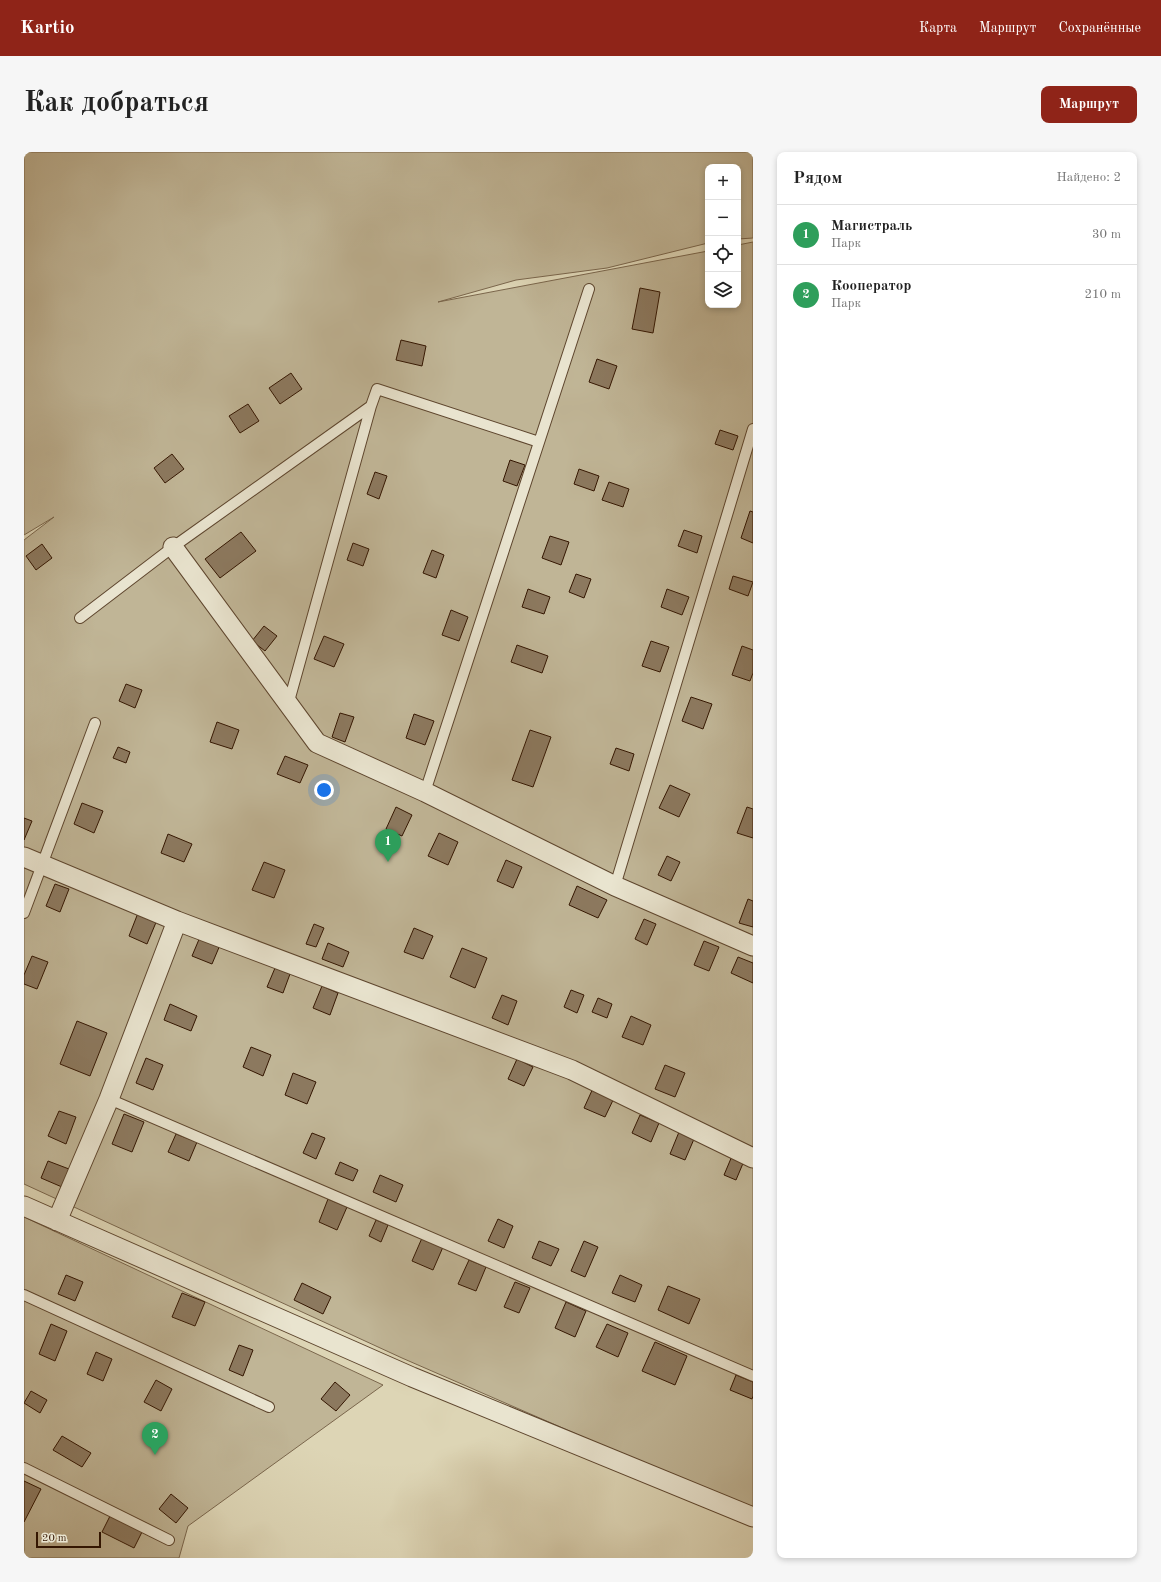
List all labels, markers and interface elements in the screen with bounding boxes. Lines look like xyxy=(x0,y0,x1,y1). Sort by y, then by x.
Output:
text: Kartio xyxy=(20,19,75,38)
text: Карта xyxy=(919,21,957,35)
text: Маршрут xyxy=(979,21,1036,35)
text: Сохранённые xyxy=(1058,21,1141,35)
button: Маршрут xyxy=(1041,86,1137,123)
text: Как добраться xyxy=(24,90,209,118)
map controls xyxy=(705,164,741,308)
button: + xyxy=(705,164,741,200)
text: Рядом xyxy=(793,170,842,187)
text: Найдено: 2 xyxy=(1057,171,1121,184)
button: − xyxy=(705,200,741,236)
text: Магистраль xyxy=(831,219,912,234)
text: 1 xyxy=(802,228,810,241)
text: 30 m xyxy=(1092,228,1121,241)
button: locate xyxy=(705,236,741,272)
text: Парк xyxy=(831,237,861,250)
button: layers xyxy=(705,272,741,308)
text: Кооператор xyxy=(831,279,912,294)
text: 2 xyxy=(802,288,810,301)
text: 210 m xyxy=(1084,288,1121,301)
text: Парк xyxy=(831,297,861,310)
your location xyxy=(314,780,334,800)
pin: 1 xyxy=(375,829,401,862)
pin: 2 xyxy=(142,1422,168,1455)
scale bar xyxy=(36,1530,101,1549)
text: 20 m xyxy=(42,1533,67,1544)

